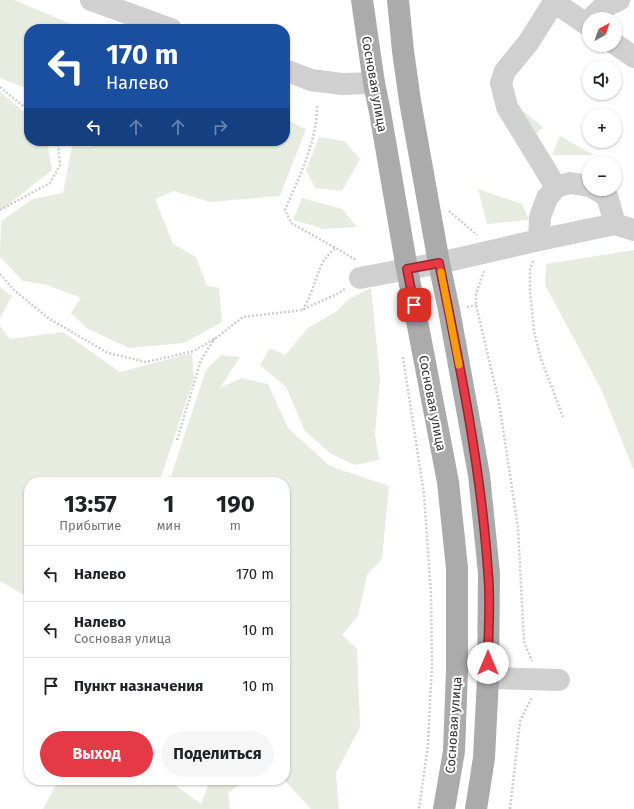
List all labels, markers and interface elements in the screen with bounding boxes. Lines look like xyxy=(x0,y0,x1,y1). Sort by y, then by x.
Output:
north arrow xyxy=(582,12,622,52)
map controls xyxy=(582,12,622,196)
street label: Сосновая улица xyxy=(359,35,390,133)
text: 170 m xyxy=(106,38,178,71)
icon: left xyxy=(40,40,92,92)
button: sound xyxy=(582,60,622,100)
text: Налево xyxy=(106,72,169,94)
button: + xyxy=(582,108,622,148)
icon: left xyxy=(83,116,105,138)
icon: ahead xyxy=(125,116,147,138)
icon: ahead xyxy=(167,116,189,138)
icon: right xyxy=(209,116,231,138)
button: − xyxy=(582,156,622,196)
pin xyxy=(397,288,431,322)
icon: arrive xyxy=(403,294,425,316)
street label: Сосновая улица xyxy=(416,354,449,452)
text: 13:57 xyxy=(64,490,117,518)
text: 1 xyxy=(163,490,174,518)
text: 190 xyxy=(216,490,255,518)
text: Прибытие xyxy=(59,518,121,533)
text: мин xyxy=(157,518,181,533)
text: m xyxy=(230,518,241,533)
icon: left xyxy=(40,563,62,585)
text: Налево xyxy=(74,565,126,583)
text: 170 m xyxy=(236,565,274,583)
text: Налево xyxy=(74,613,126,631)
icon: left xyxy=(40,619,62,641)
text: 10 m xyxy=(242,621,274,639)
text: Сосновая улица xyxy=(74,631,171,646)
position arrow xyxy=(467,642,509,684)
icon: arrive xyxy=(40,675,62,697)
street label: Сосновая улица xyxy=(443,676,464,774)
text: Пункт назначения xyxy=(74,677,203,695)
text: 10 m xyxy=(242,677,274,695)
button: Выход xyxy=(40,731,153,777)
button: Поделиться xyxy=(161,731,274,777)

